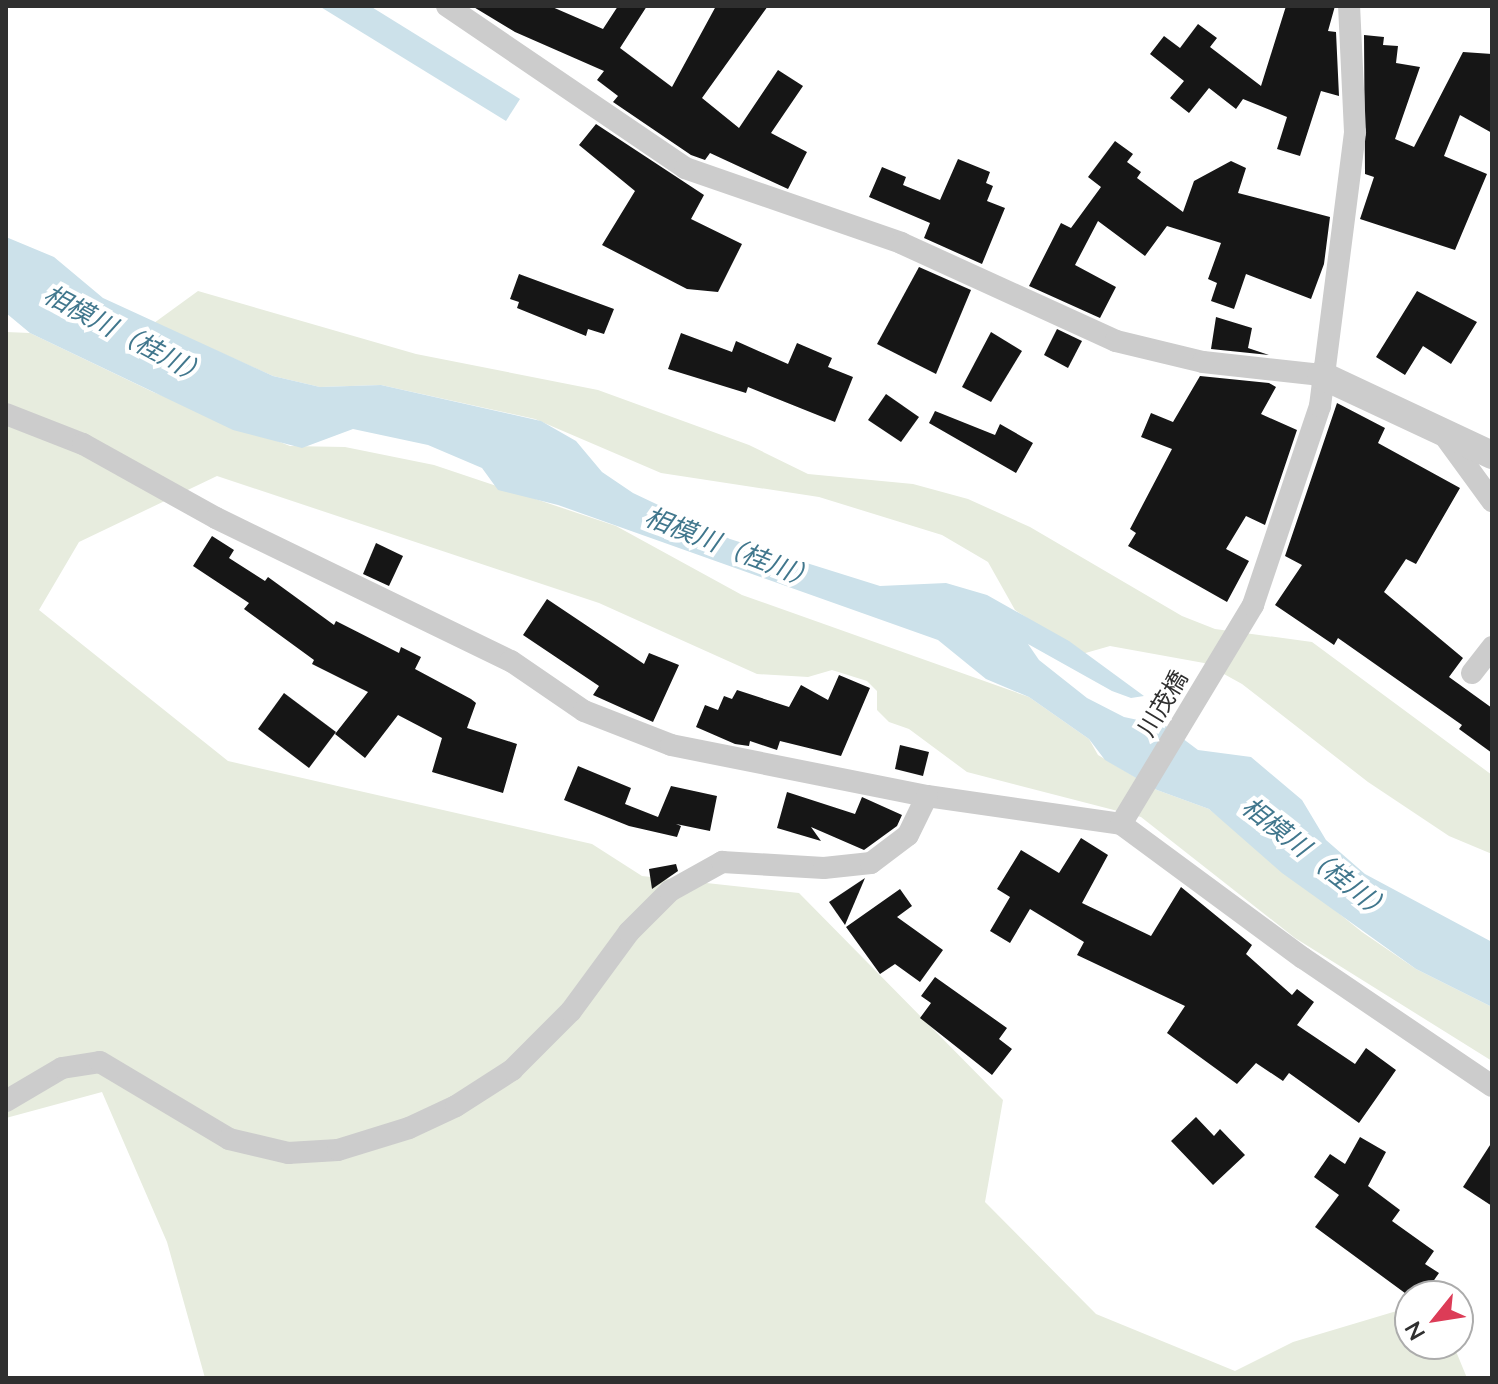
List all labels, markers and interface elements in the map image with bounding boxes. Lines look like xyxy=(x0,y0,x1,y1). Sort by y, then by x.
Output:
water label: 相模川（桂川） xyxy=(38,279,214,391)
water label: 相模川（桂川） xyxy=(640,501,822,595)
street label: 川茂橋 xyxy=(1131,665,1193,741)
water label: 相模川（桂川） xyxy=(1236,791,1398,927)
north arrow xyxy=(1394,1280,1474,1360)
text: N xyxy=(1399,1317,1430,1345)

